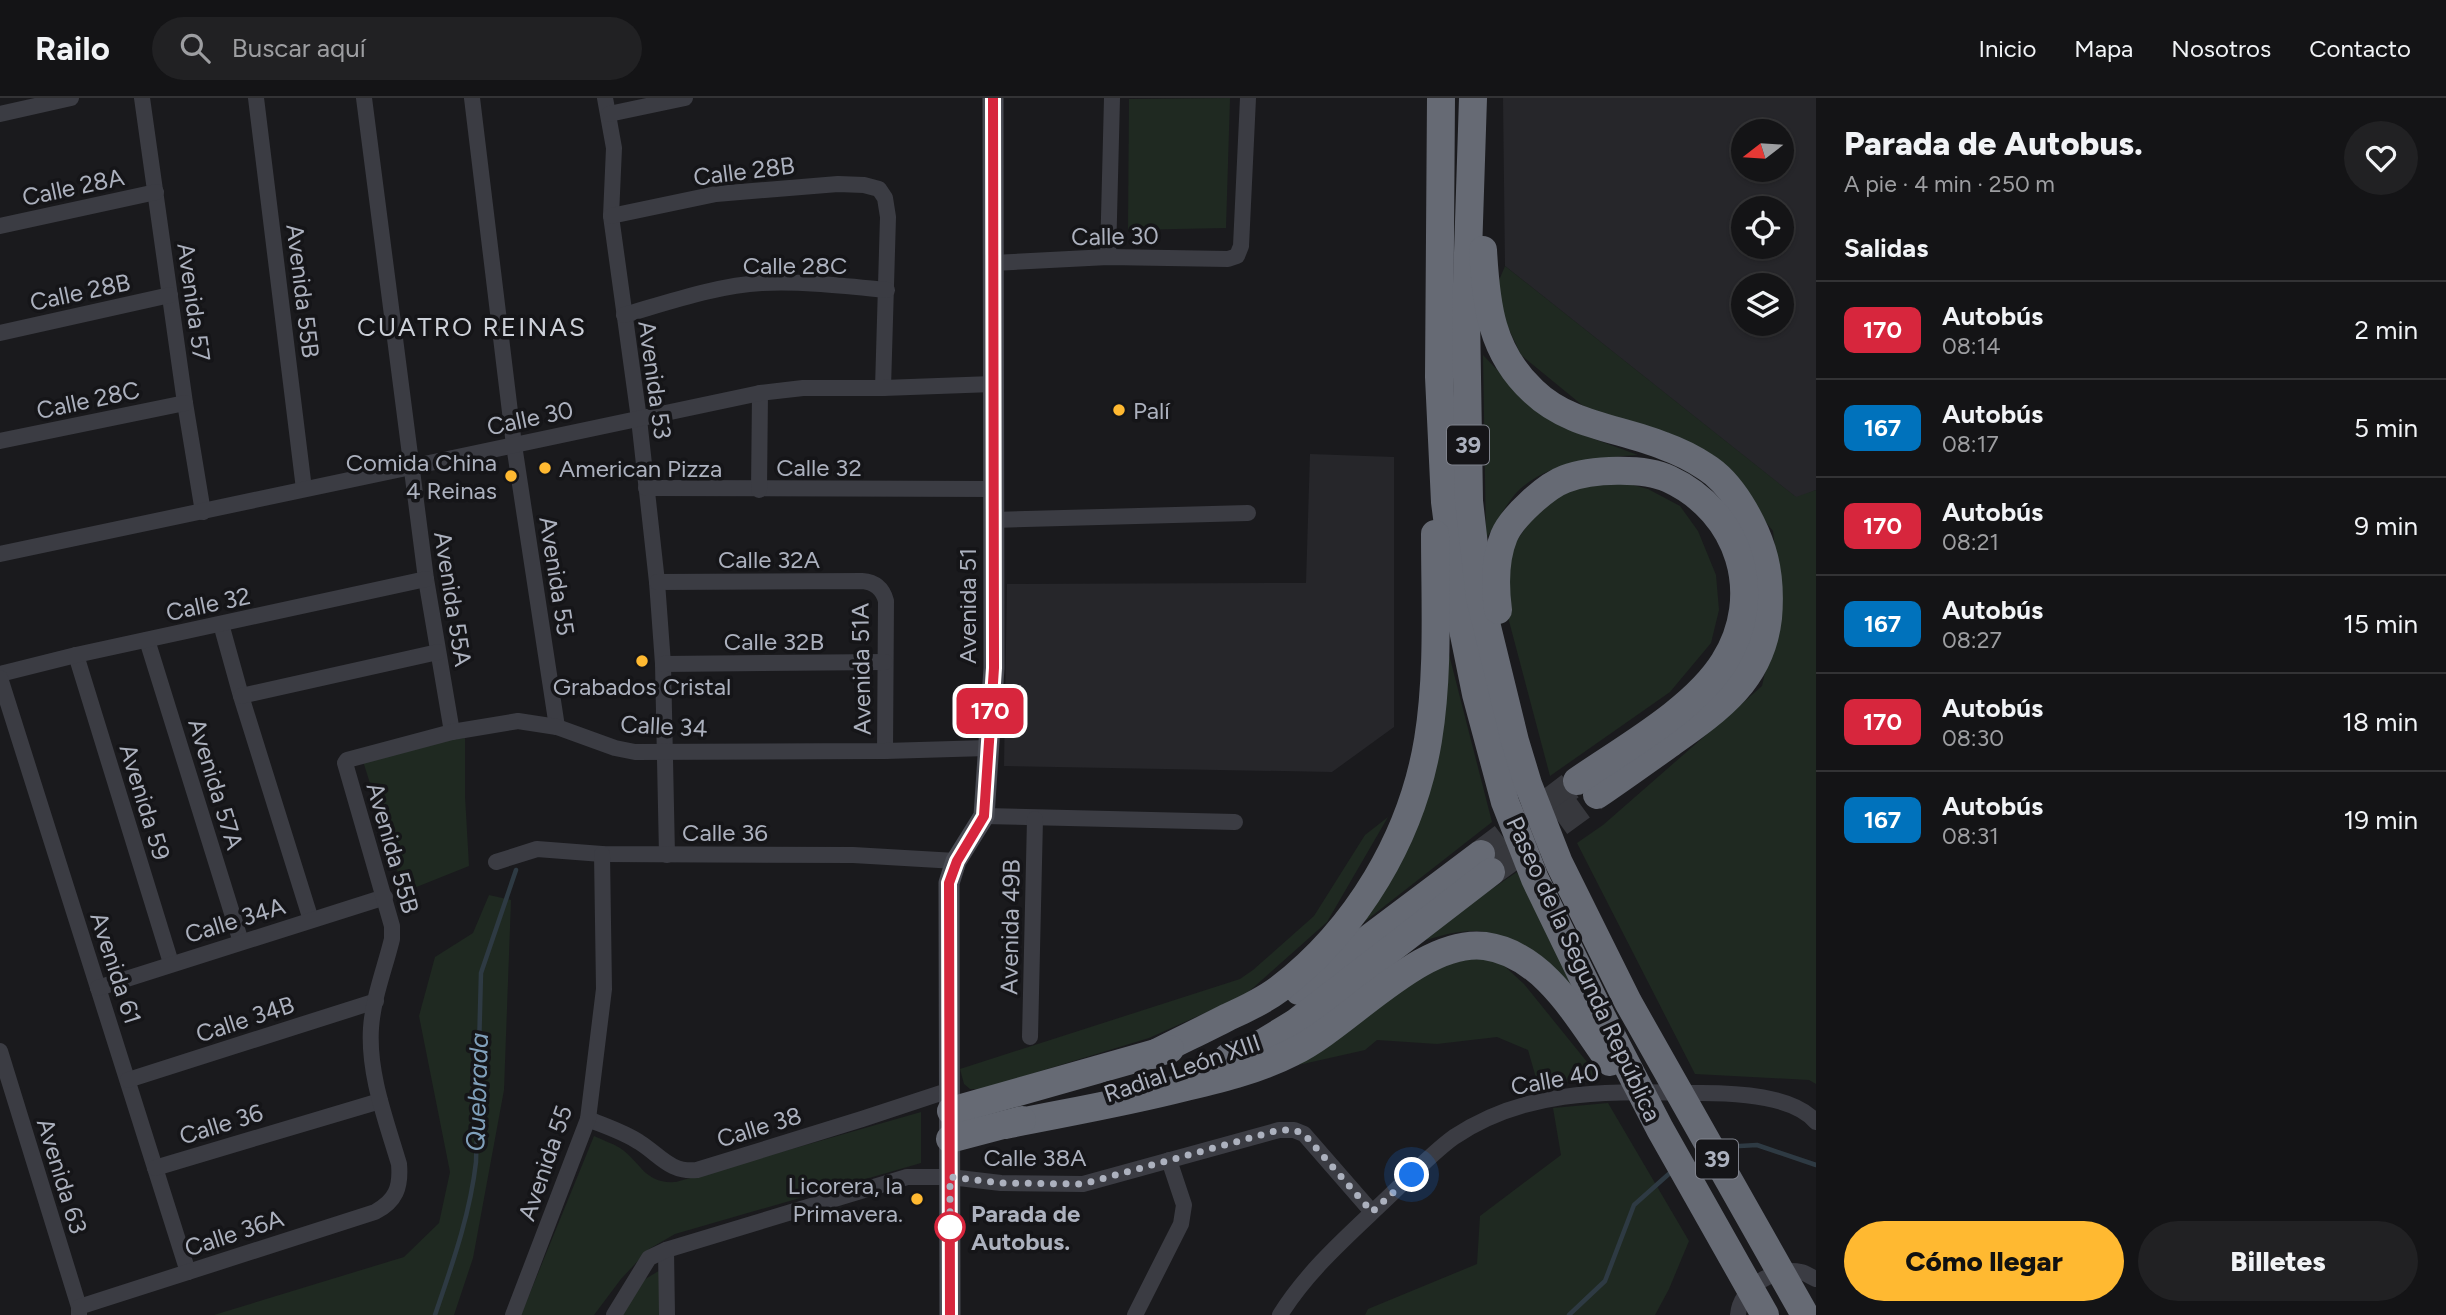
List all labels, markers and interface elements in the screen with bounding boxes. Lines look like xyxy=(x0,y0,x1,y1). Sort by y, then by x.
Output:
search box xyxy=(152,17,642,80)
text: Railo xyxy=(35,29,110,68)
icon: search xyxy=(176,29,214,67)
text: Buscar aquí xyxy=(232,32,366,64)
text: Inicio xyxy=(1978,34,2036,63)
text: Mapa xyxy=(2074,34,2133,63)
text: Nosotros xyxy=(2171,34,2271,63)
text: Contacto xyxy=(2309,34,2411,63)
north arrow xyxy=(1731,119,1794,182)
map controls xyxy=(1731,119,1794,336)
button: heart xyxy=(2344,121,2418,195)
text: Parada de Autobus. xyxy=(1844,124,2143,163)
street label: Calle 28B xyxy=(692,150,796,192)
street label: Calle 28A xyxy=(19,162,127,212)
text: A pie · 4 min · 250 m xyxy=(1844,170,2055,198)
button: locate xyxy=(1731,196,1794,259)
street label: Calle 30 xyxy=(1071,221,1159,251)
street label: Avenida 55B xyxy=(280,222,326,360)
text: Salidas xyxy=(1844,232,1928,264)
street label: Avenida 57 xyxy=(171,241,217,363)
street label: Calle 28C xyxy=(743,251,847,280)
street label: Calle 28B xyxy=(27,267,133,317)
button: layers xyxy=(1731,273,1794,336)
text: Autobús xyxy=(1942,300,2043,332)
district label: CUATRO REINAS xyxy=(357,311,587,343)
text: 2 min xyxy=(2354,314,2418,346)
text: 170 xyxy=(1863,315,1902,344)
street label: Avenida 53 xyxy=(632,319,678,441)
text: 08:14 xyxy=(1942,332,2000,360)
street label: Calle 28C xyxy=(34,375,142,425)
street label: Calle 30 xyxy=(484,395,576,441)
place label: Palí xyxy=(1133,396,1171,425)
text: Autobús xyxy=(1942,398,2043,430)
marker: Palí xyxy=(1111,402,1127,418)
text: 5 min xyxy=(2354,412,2418,444)
text: 167 xyxy=(1864,413,1901,442)
road number: 39 xyxy=(1447,426,1489,464)
text: 08:17 xyxy=(1942,430,1999,458)
place label: Comida China 4 Reinas xyxy=(346,448,497,505)
street label: Calle 32 xyxy=(776,453,862,482)
place label: American Pizza xyxy=(559,454,722,483)
marker: American Pizza xyxy=(537,460,553,476)
marker: Comida China 4 Reinas xyxy=(503,468,519,484)
text: Autobús xyxy=(1942,496,2043,528)
text: 9 min xyxy=(2354,510,2418,542)
text: 170 xyxy=(1863,511,1902,540)
street label: Avenida 55 xyxy=(533,514,581,638)
text: 08:21 xyxy=(1942,528,1999,556)
street label: Avenida 55A xyxy=(428,529,478,669)
street label: Calle 32A xyxy=(718,545,821,574)
street label: Avenida 51 xyxy=(953,548,982,664)
street label: Calle 32 xyxy=(163,581,253,627)
text: Autobús xyxy=(1942,594,2043,626)
street label: Avenida 51A xyxy=(845,602,877,735)
text: 15 min xyxy=(2343,608,2418,640)
text: 167 xyxy=(1864,609,1901,638)
text: 08:27 xyxy=(1942,626,2002,654)
street label: Calle 32B xyxy=(724,627,824,656)
marker: Grabados Cristal xyxy=(634,653,650,669)
place label: Grabados Cristal xyxy=(553,672,731,701)
line badge: 170 xyxy=(950,688,1030,734)
text: Autobús xyxy=(1942,692,2043,724)
text: 170 xyxy=(970,696,1010,725)
text: 18 min xyxy=(2342,706,2418,738)
text: 170 xyxy=(1863,707,1902,736)
street label: Calle 34 xyxy=(620,709,708,743)
street label: Avenida 57A xyxy=(182,715,250,854)
text: 08:30 xyxy=(1942,724,2004,752)
street label: Avenida 59 xyxy=(114,740,176,864)
street label: Avenida 55B xyxy=(360,779,426,917)
text: Autobús xyxy=(1942,790,2043,822)
text: 19 min xyxy=(2343,804,2418,836)
text: 167 xyxy=(1864,805,1901,834)
street label: Paseo de la Segunda República xyxy=(1500,812,1668,1126)
street label: Calle 36 xyxy=(682,818,768,847)
text: 08:31 xyxy=(1942,822,1999,850)
street label: Avenida 49B xyxy=(994,859,1026,995)
street label: Calle 34A xyxy=(181,891,289,949)
street label: Avenida 61 xyxy=(84,908,148,1028)
street label: Calle 34B xyxy=(192,989,298,1049)
street label: Radial León XIII xyxy=(1100,1028,1264,1108)
water label: Quebrada xyxy=(459,1032,495,1152)
street label: Calle 40 xyxy=(1508,1057,1602,1101)
street label: Calle 36 xyxy=(176,1098,266,1150)
street label: Calle 38 xyxy=(713,1100,805,1154)
street label: Avenida 55 xyxy=(512,1102,578,1224)
street label: Avenida 63 xyxy=(31,1115,93,1237)
road number: 39 xyxy=(1696,1140,1738,1178)
street label: Calle 38A xyxy=(983,1143,1087,1172)
your location xyxy=(1394,1157,1429,1192)
place label: Licorera, la Primavera. xyxy=(788,1171,903,1228)
marker: Licorera, la Primavera. xyxy=(909,1191,925,1207)
place label: Parada de Autobus. xyxy=(971,1199,1080,1256)
street label: Calle 36A xyxy=(181,1203,288,1263)
marker: Parada de Autobus. xyxy=(935,1212,965,1242)
button: Cómo llegar xyxy=(1844,1221,2124,1301)
button: Billetes xyxy=(2138,1221,2418,1301)

